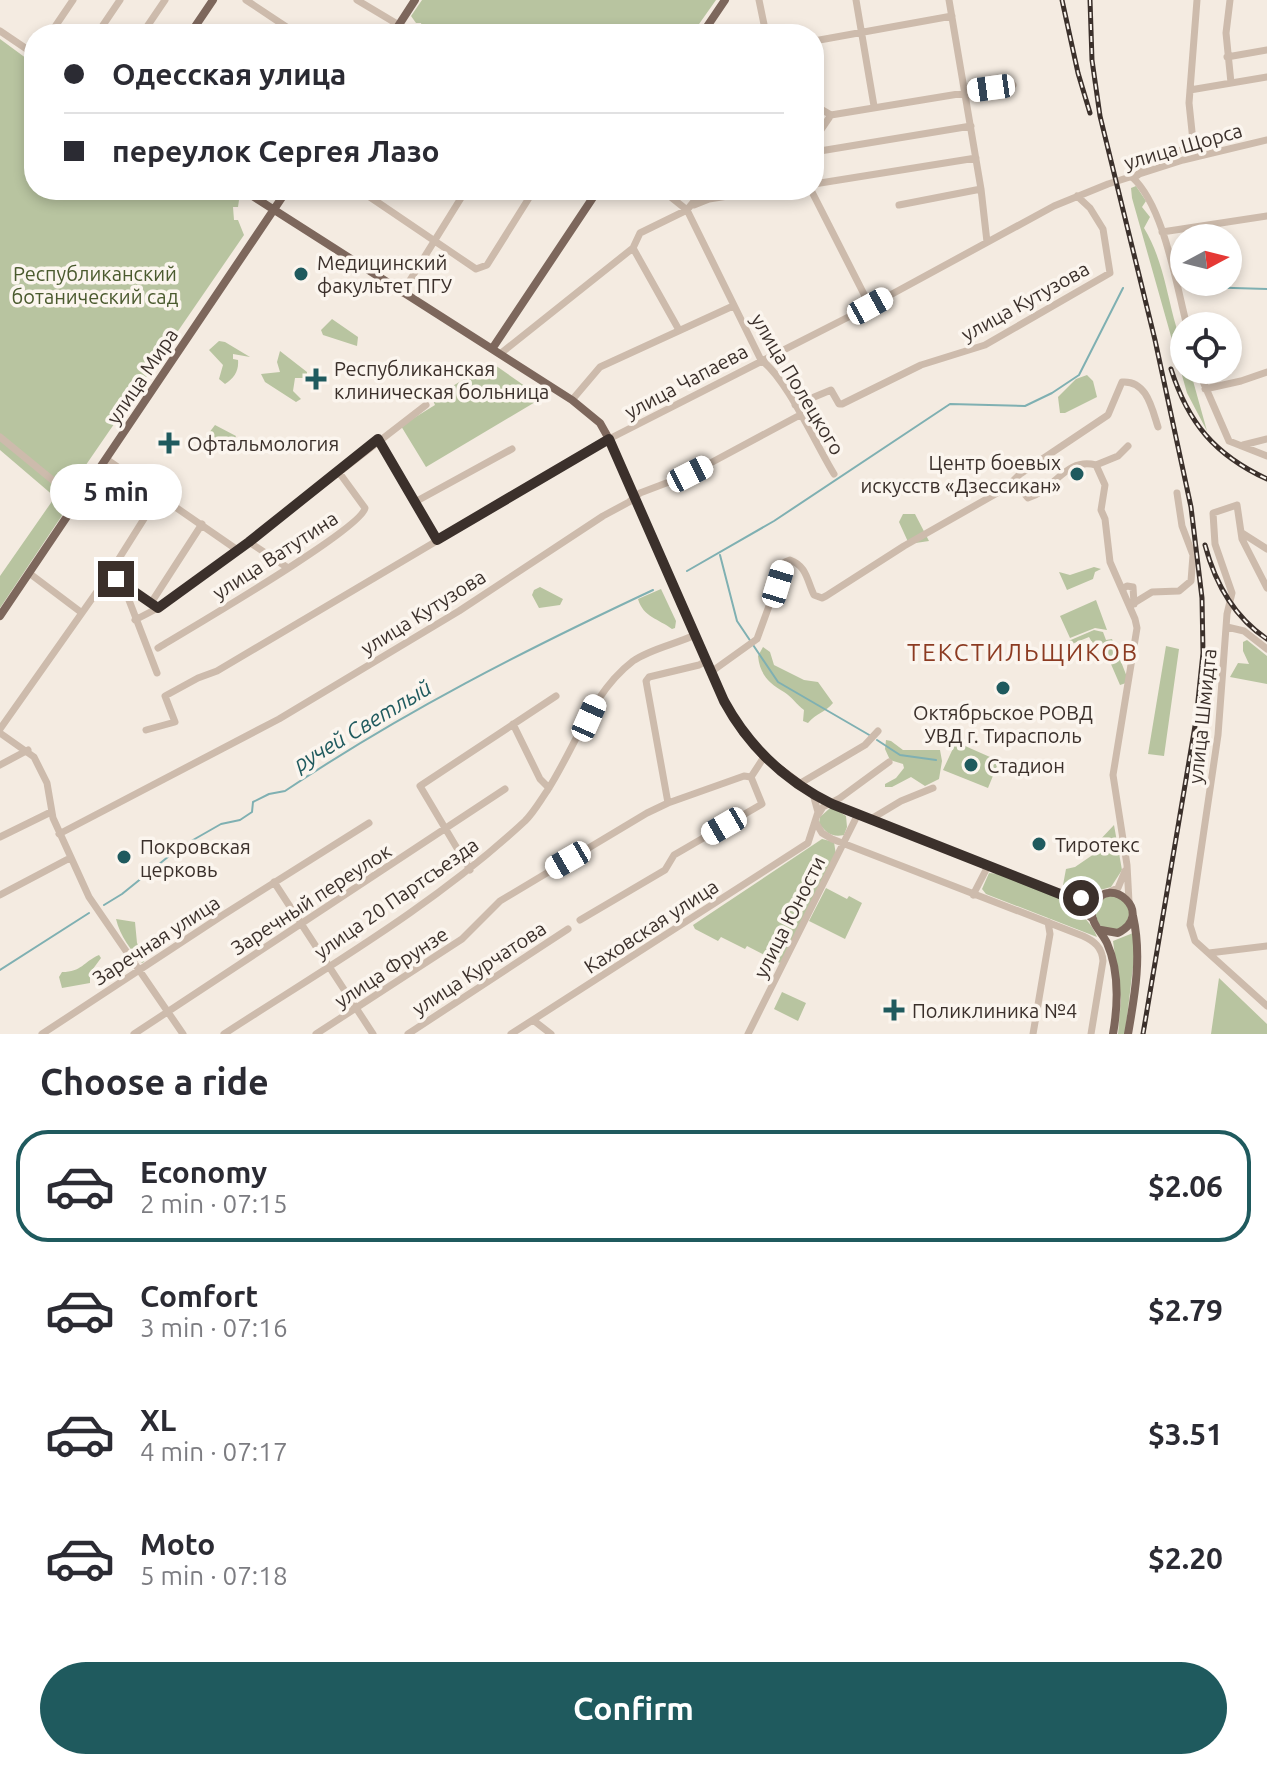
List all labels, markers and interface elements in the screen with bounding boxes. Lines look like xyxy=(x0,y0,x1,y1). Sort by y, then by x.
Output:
text: Одесская улица xyxy=(112,57,346,91)
car xyxy=(966,73,1016,103)
street label: улица Щорса xyxy=(1121,118,1245,174)
text: переулок Сергея Лазо xyxy=(112,134,440,168)
north arrow xyxy=(1170,224,1242,296)
map controls xyxy=(1170,224,1242,384)
place label: Медицинский факультет ПГУ xyxy=(317,251,453,297)
street label: улица Кутузова xyxy=(957,256,1093,346)
park label: Республиканский ботанический сад xyxy=(12,262,179,308)
marker: Медицинский факультет ПГУ xyxy=(292,265,310,283)
car xyxy=(843,284,897,328)
street label: улица Полецкого xyxy=(747,309,849,459)
button: locate xyxy=(1170,312,1242,384)
street label: улица Мира xyxy=(102,324,182,428)
street label: улица Чапаева xyxy=(621,339,751,423)
place label: Республиканская клиническая больница xyxy=(334,357,549,403)
marker: Республиканская клиническая больница xyxy=(305,368,327,390)
marker: Офтальмология xyxy=(158,432,180,454)
place label: Офтальмология xyxy=(187,432,339,455)
place label: Центр боевых искусств «Дзессикан» xyxy=(861,451,1061,497)
car xyxy=(663,452,717,496)
callout: 5 min xyxy=(50,463,182,519)
marker: Центр боевых искусств «Дзессикан» xyxy=(1068,465,1086,483)
text: 5 min xyxy=(83,477,149,506)
street label: улица Ватутина xyxy=(208,506,342,604)
car xyxy=(760,558,796,610)
route end xyxy=(98,561,134,597)
street label: улица Кутузова xyxy=(357,565,489,659)
district label: ТЕКСТИЛЬЩИКОВ xyxy=(907,639,1139,666)
street label: улица Шмидта xyxy=(1183,647,1221,785)
water label: ручей Светлый xyxy=(288,674,435,776)
marker: Октябрьское РОВД УВД г. Тирасполь xyxy=(994,679,1012,697)
car xyxy=(568,691,610,745)
place label: Октябрьское РОВД УВД г. Тирасполь xyxy=(913,701,1093,747)
place label: Стадион xyxy=(987,754,1065,777)
marker: Стадион xyxy=(962,756,980,774)
car xyxy=(697,804,751,848)
street label: улица 20 Партсъезда xyxy=(310,833,482,963)
place label: Тиротекс xyxy=(1055,833,1139,856)
place label: Покровская церковь xyxy=(140,835,251,881)
marker: Тиротекс xyxy=(1030,835,1048,853)
car xyxy=(541,838,595,882)
street label: Заречный переулок xyxy=(227,839,395,959)
marker: Покровская церковь xyxy=(115,848,133,866)
street label: улица Юности xyxy=(748,852,830,982)
street label: Каховская улица xyxy=(580,874,722,978)
route start xyxy=(1063,880,1099,916)
street label: Заречная улица xyxy=(88,890,224,990)
street label: улица Курчатова xyxy=(408,916,550,1020)
street label: улица Фрунзе xyxy=(330,922,452,1012)
marker: Поликлиника №4 xyxy=(883,999,905,1021)
place label: Поликлиника №4 xyxy=(912,999,1077,1022)
text: Choose a ride xyxy=(40,1061,269,1102)
icon: car xyxy=(44,1150,116,1222)
text: Economy xyxy=(140,1155,267,1189)
text: $2.06 xyxy=(1148,1169,1223,1203)
text: 2 min · 07:15 xyxy=(140,1189,288,1218)
icon: car xyxy=(44,1274,116,1346)
text: Comfort xyxy=(140,1279,258,1313)
text: $2.79 xyxy=(1148,1293,1223,1327)
text: 3 min · 07:16 xyxy=(140,1313,288,1342)
icon: car xyxy=(44,1398,116,1470)
text: XL xyxy=(140,1403,176,1437)
text: $3.51 xyxy=(1148,1417,1223,1451)
text: 4 min · 07:17 xyxy=(140,1437,288,1466)
icon: car xyxy=(44,1522,116,1594)
text: Moto xyxy=(140,1527,215,1561)
text: $2.20 xyxy=(1148,1541,1223,1575)
text: 5 min · 07:18 xyxy=(140,1561,288,1590)
button: Confirm xyxy=(40,1662,1227,1754)

